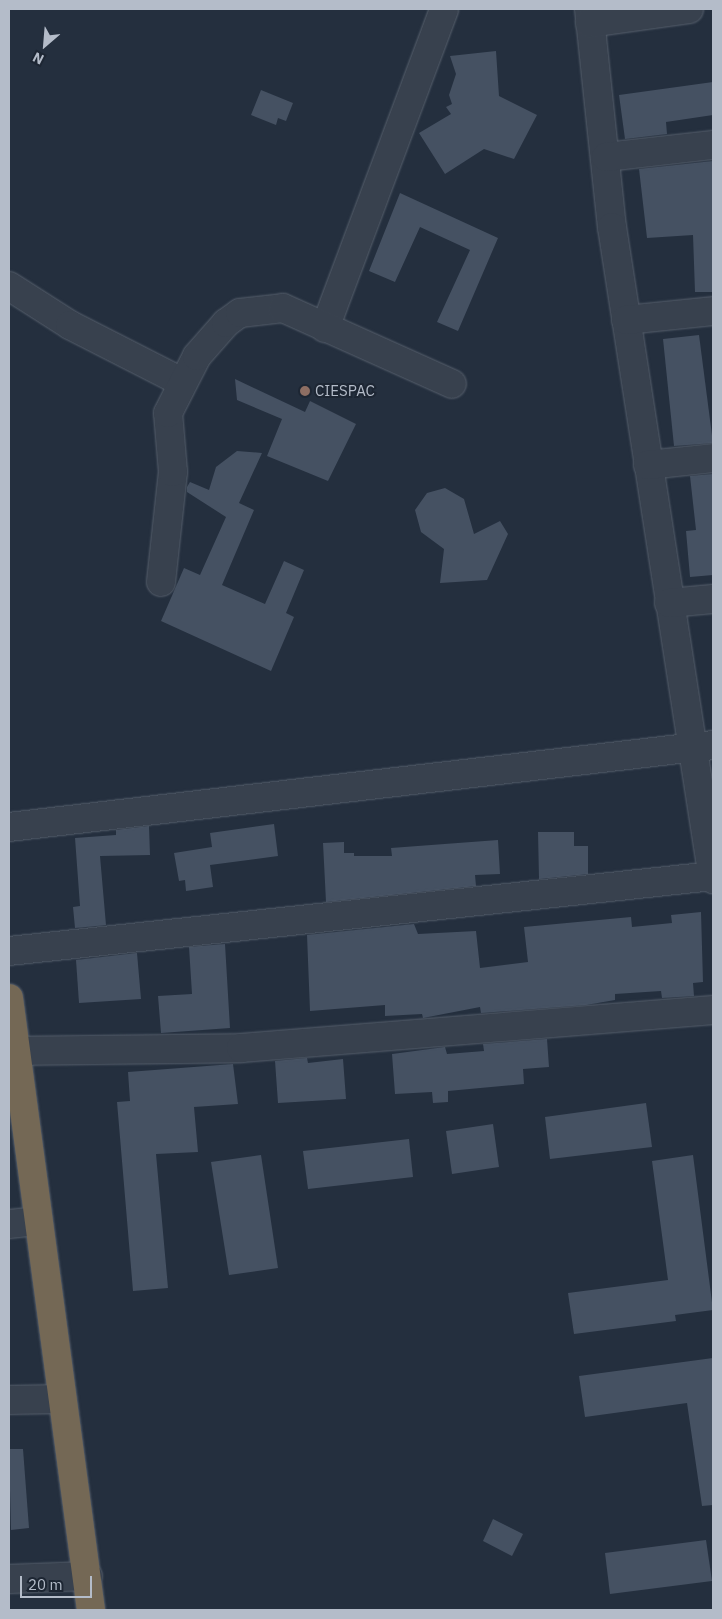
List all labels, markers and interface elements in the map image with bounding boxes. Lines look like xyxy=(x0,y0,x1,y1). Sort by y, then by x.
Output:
north arrow xyxy=(20,20,70,70)
text: N xyxy=(30,48,47,69)
place label: CIESPAC xyxy=(315,382,375,400)
marker: CIESPAC xyxy=(299,385,311,397)
scale bar xyxy=(22,1566,95,1598)
text: 20 m xyxy=(28,1575,63,1594)

